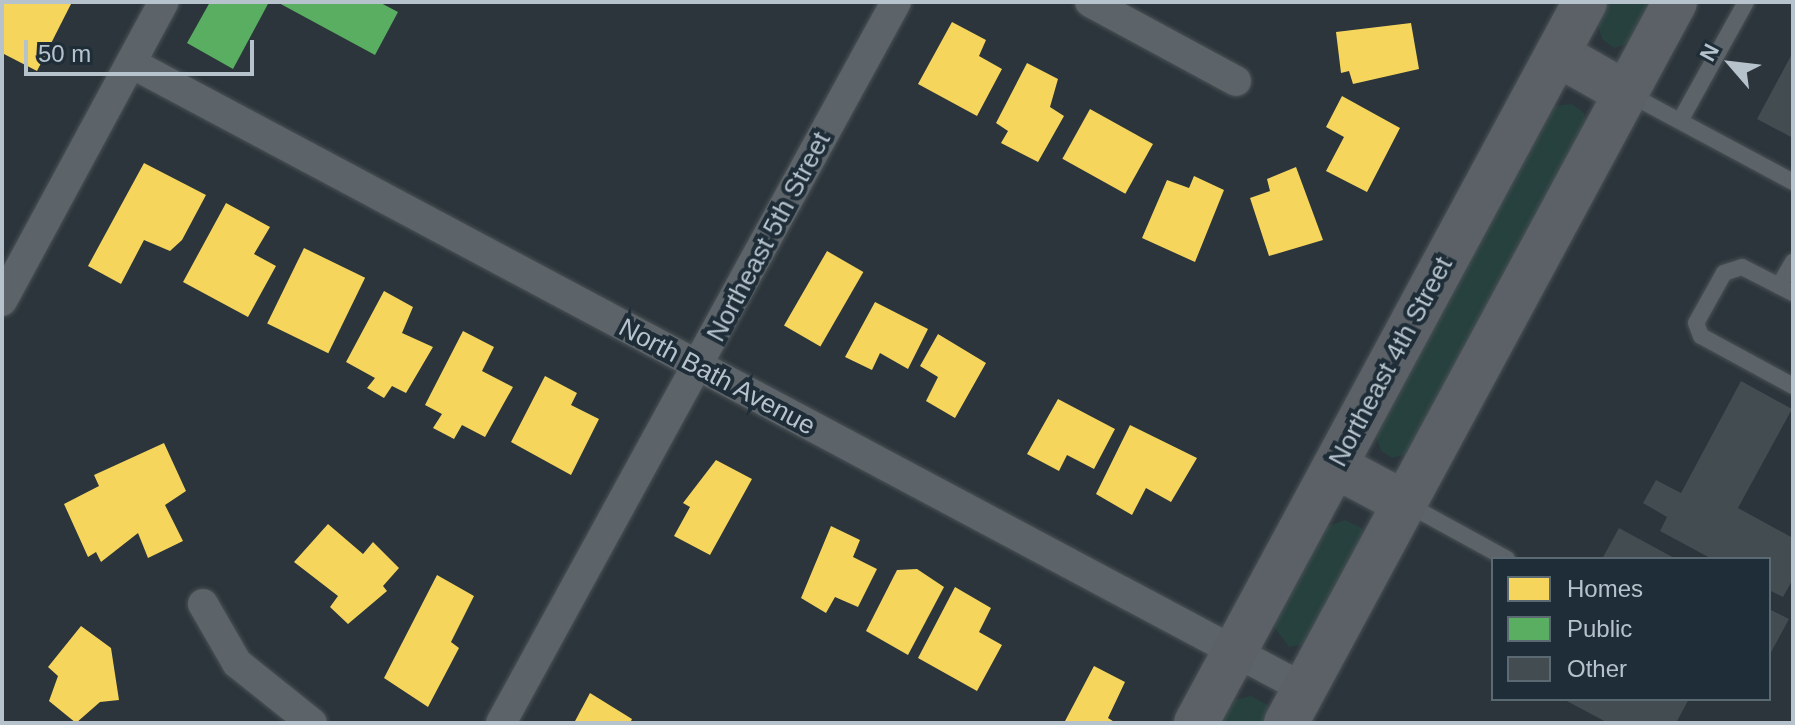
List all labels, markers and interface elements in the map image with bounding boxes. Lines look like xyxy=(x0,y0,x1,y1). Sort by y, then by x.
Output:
scale bar xyxy=(28,24,258,74)
north arrow xyxy=(1691,24,1771,104)
text: 50 m xyxy=(38,40,91,67)
text: N xyxy=(1695,40,1724,65)
street label: Northeast 5th Street xyxy=(701,127,837,347)
street label: Northeast 4th Street xyxy=(1323,252,1459,472)
street label: North Bath Avenue xyxy=(613,312,821,442)
legend xyxy=(1491,557,1771,701)
text: Homes xyxy=(1567,575,1643,602)
text: Public xyxy=(1567,615,1632,642)
text: Other xyxy=(1567,655,1627,682)

